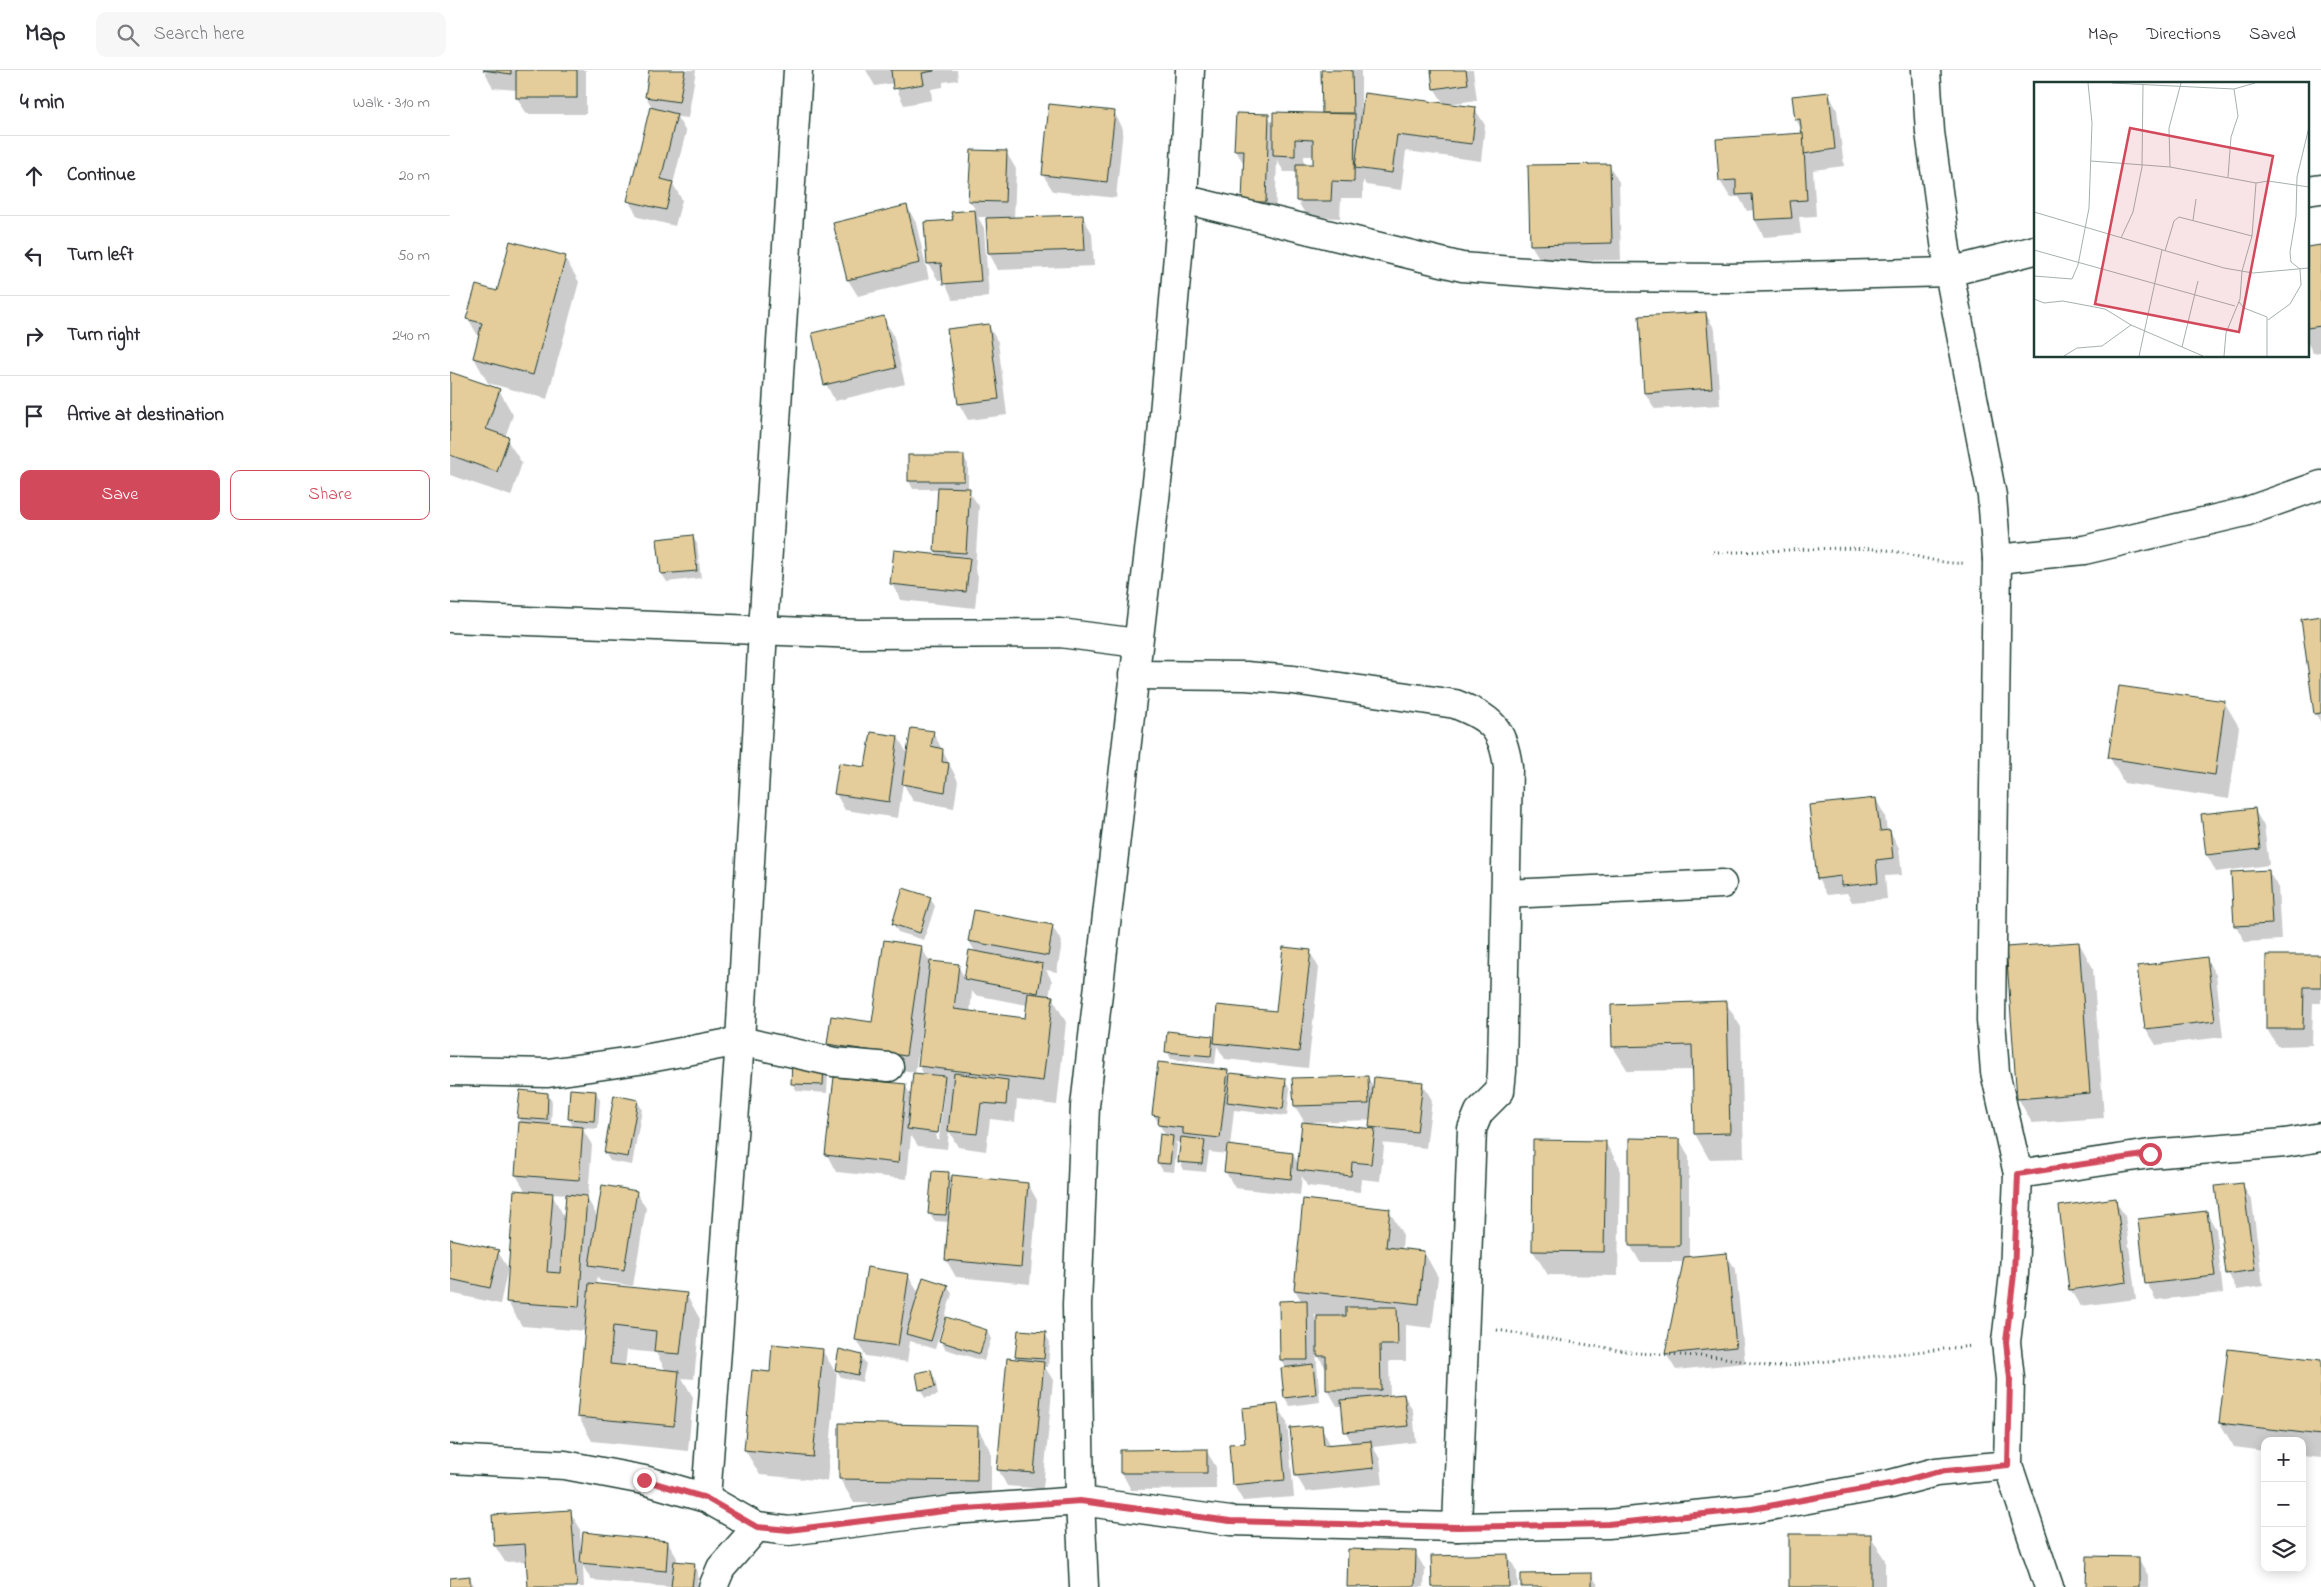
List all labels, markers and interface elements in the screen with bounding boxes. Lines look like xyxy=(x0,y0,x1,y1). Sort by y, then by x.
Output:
search box xyxy=(96,12,446,57)
text: Map xyxy=(25,17,66,52)
icon: search xyxy=(114,21,142,49)
text: Search here xyxy=(154,21,245,48)
text: Map xyxy=(2088,22,2118,48)
text: Directions xyxy=(2146,22,2221,48)
text: Saved xyxy=(2249,22,2296,48)
inset map xyxy=(2034,82,2308,358)
text: 4 min xyxy=(20,88,64,118)
text: Walk · 310 m xyxy=(353,91,430,115)
icon: ahead xyxy=(20,162,48,190)
text: Continue xyxy=(67,162,135,189)
text: 20 m xyxy=(399,164,430,188)
icon: left xyxy=(20,242,48,270)
text: Turn left xyxy=(67,242,134,269)
text: 50 m xyxy=(398,244,430,268)
icon: right xyxy=(20,322,48,350)
text: Turn right xyxy=(67,322,140,349)
text: 240 m xyxy=(392,324,430,348)
icon: arrive xyxy=(20,402,48,430)
text: Arrive at destination xyxy=(67,402,224,429)
button: Save xyxy=(20,470,220,520)
button: Share xyxy=(230,470,430,520)
route start xyxy=(2139,1143,2162,1166)
map controls xyxy=(2261,1437,2306,1572)
button: + xyxy=(2261,1437,2306,1482)
route end xyxy=(633,1469,656,1492)
button: − xyxy=(2261,1482,2306,1527)
button: layers xyxy=(2261,1527,2306,1572)

